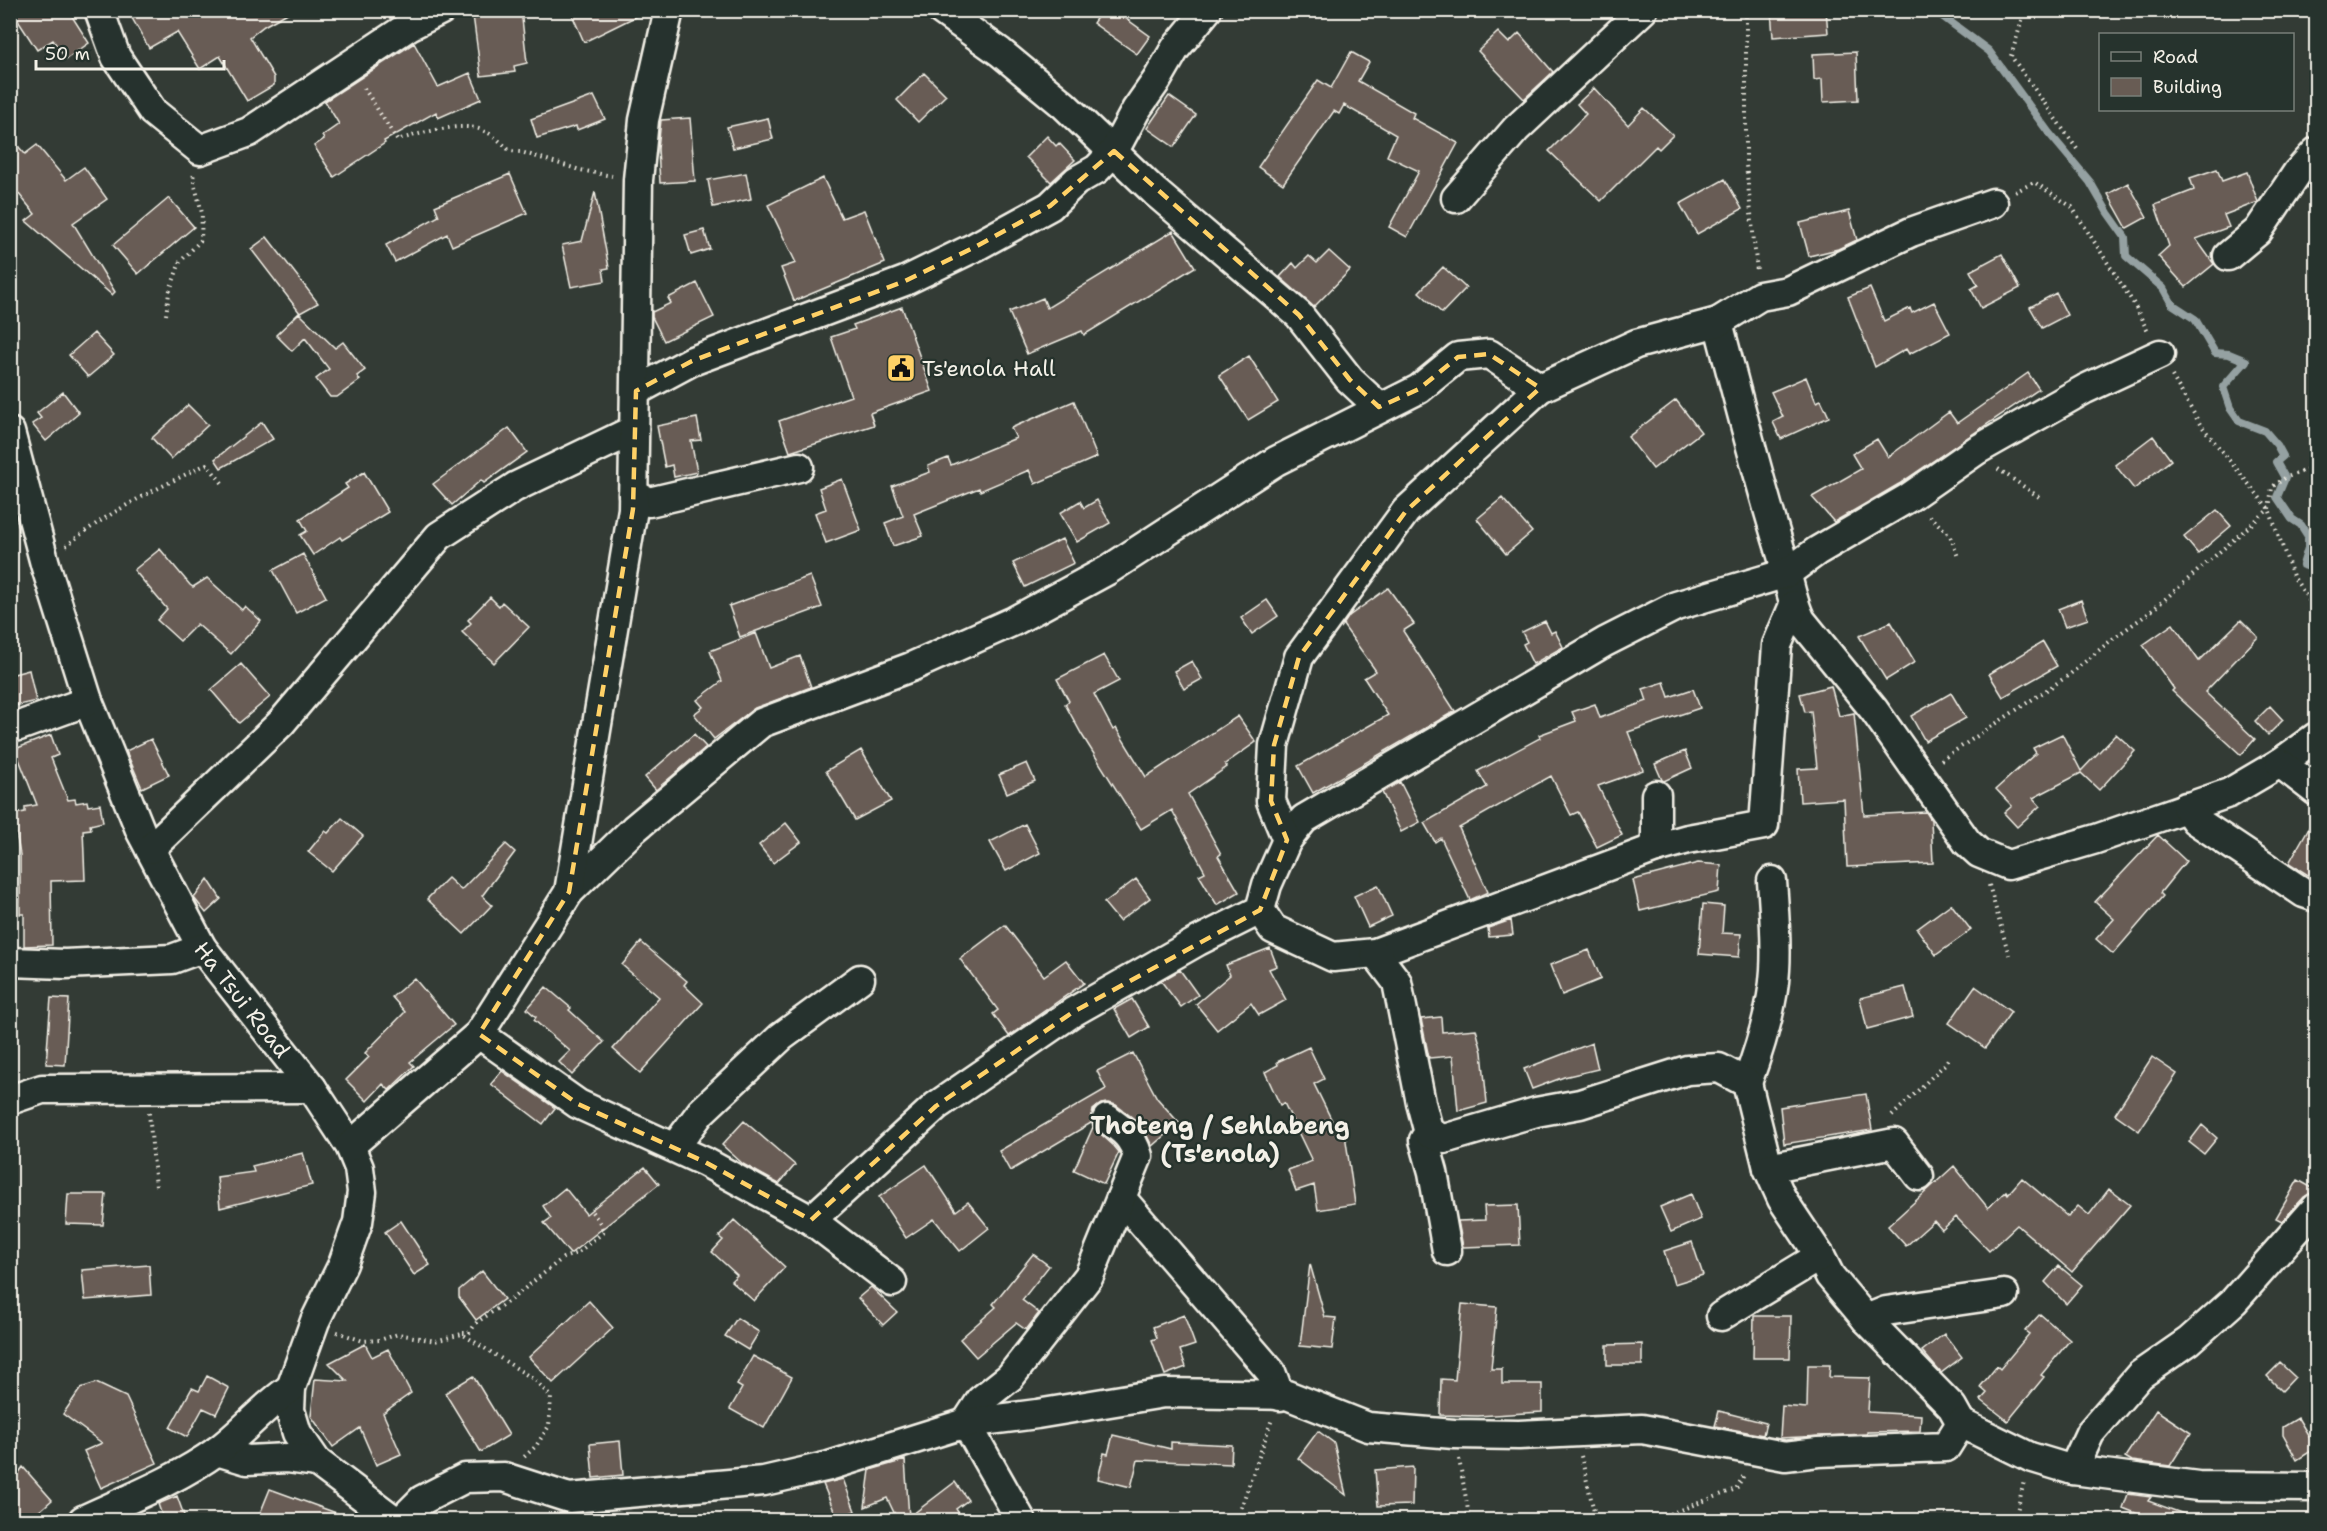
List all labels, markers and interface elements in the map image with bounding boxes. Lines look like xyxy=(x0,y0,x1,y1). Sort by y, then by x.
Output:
scale bar xyxy=(36,33,224,71)
legend xyxy=(2099,33,2294,111)
text: 50 m xyxy=(45,42,90,66)
text: Road xyxy=(2153,45,2198,69)
text: Building xyxy=(2153,75,2222,99)
public building icon: Ts'enola Hall xyxy=(885,352,917,384)
place label: Ts'enola Hall xyxy=(922,354,1056,383)
street label: Ha Tsui Road xyxy=(187,936,297,1064)
district label: Thoteng / Sehlabeng (Ts'enola) xyxy=(1090,1110,1350,1170)

